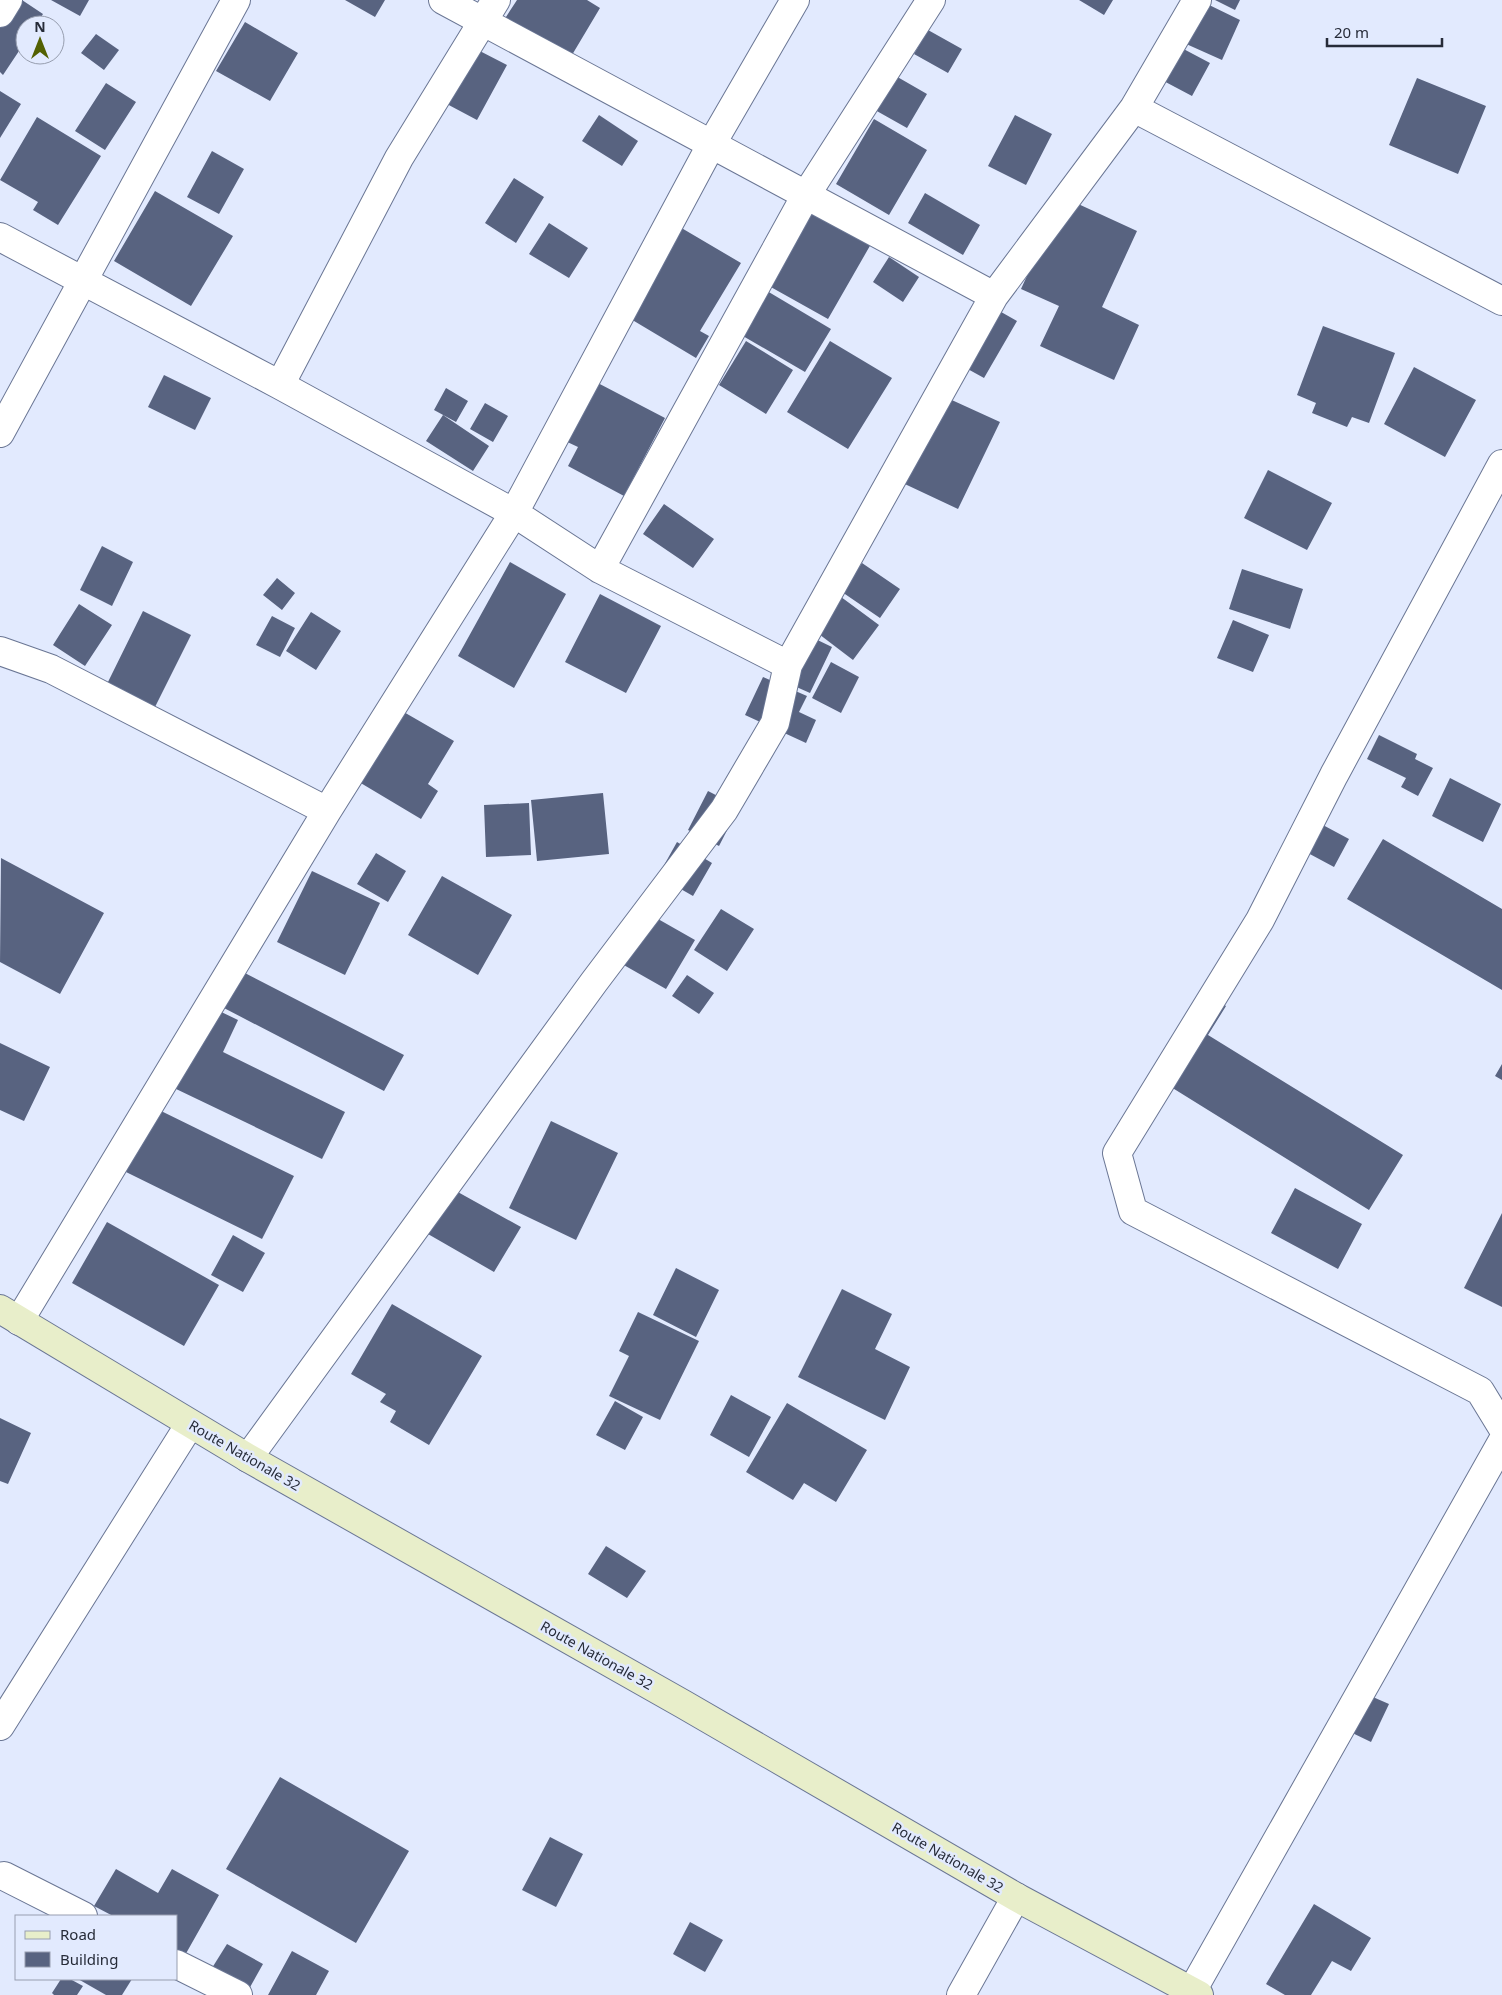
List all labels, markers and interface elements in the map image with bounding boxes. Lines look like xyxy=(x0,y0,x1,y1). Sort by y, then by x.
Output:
north arrow xyxy=(15,15,65,65)
scale bar xyxy=(1327,15,1442,47)
text: N xyxy=(34,17,46,36)
text: 20 m xyxy=(1334,22,1369,42)
street label: Route Nationale 32 xyxy=(186,1415,304,1495)
street label: Route Nationale 32 xyxy=(537,1616,657,1694)
street label: Route Nationale 32 xyxy=(889,1817,1007,1897)
legend xyxy=(15,1915,178,1980)
text: Road xyxy=(60,1924,96,1944)
text: Building xyxy=(60,1949,118,1969)

